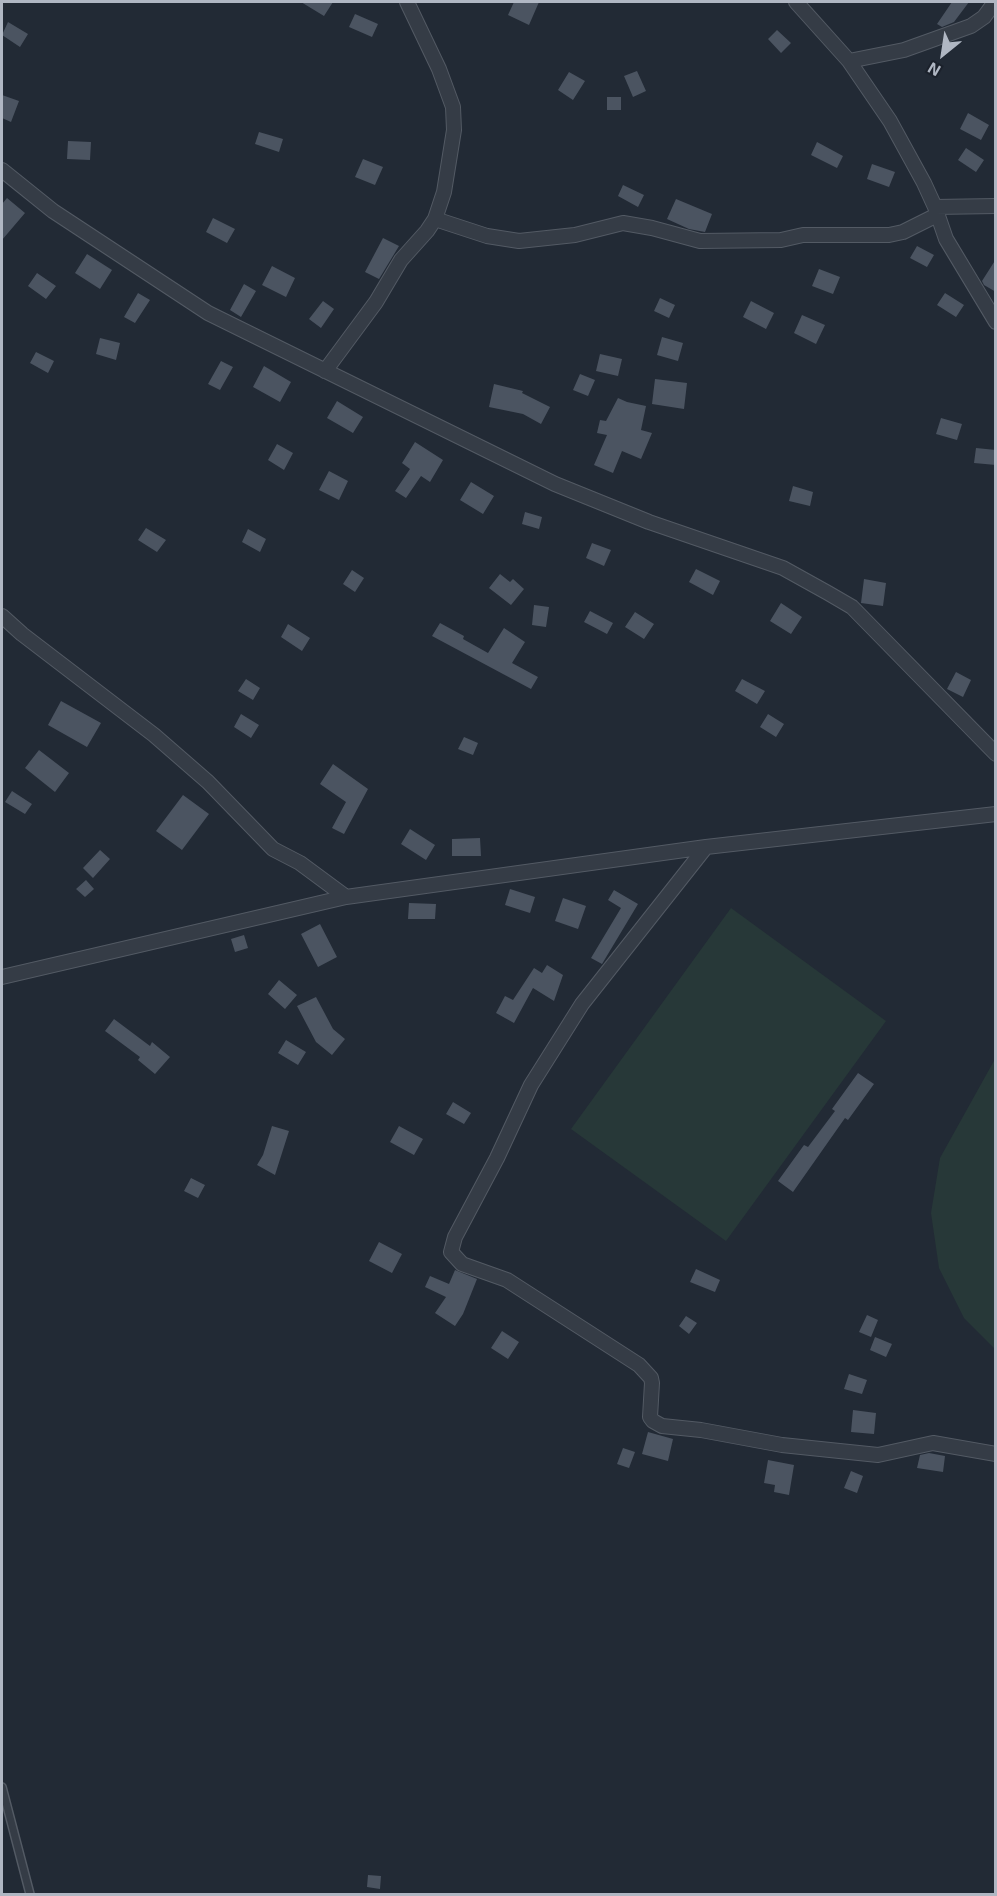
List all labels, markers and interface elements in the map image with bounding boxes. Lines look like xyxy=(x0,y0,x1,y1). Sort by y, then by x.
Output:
north arrow xyxy=(913,24,973,84)
text: N xyxy=(924,59,944,81)

